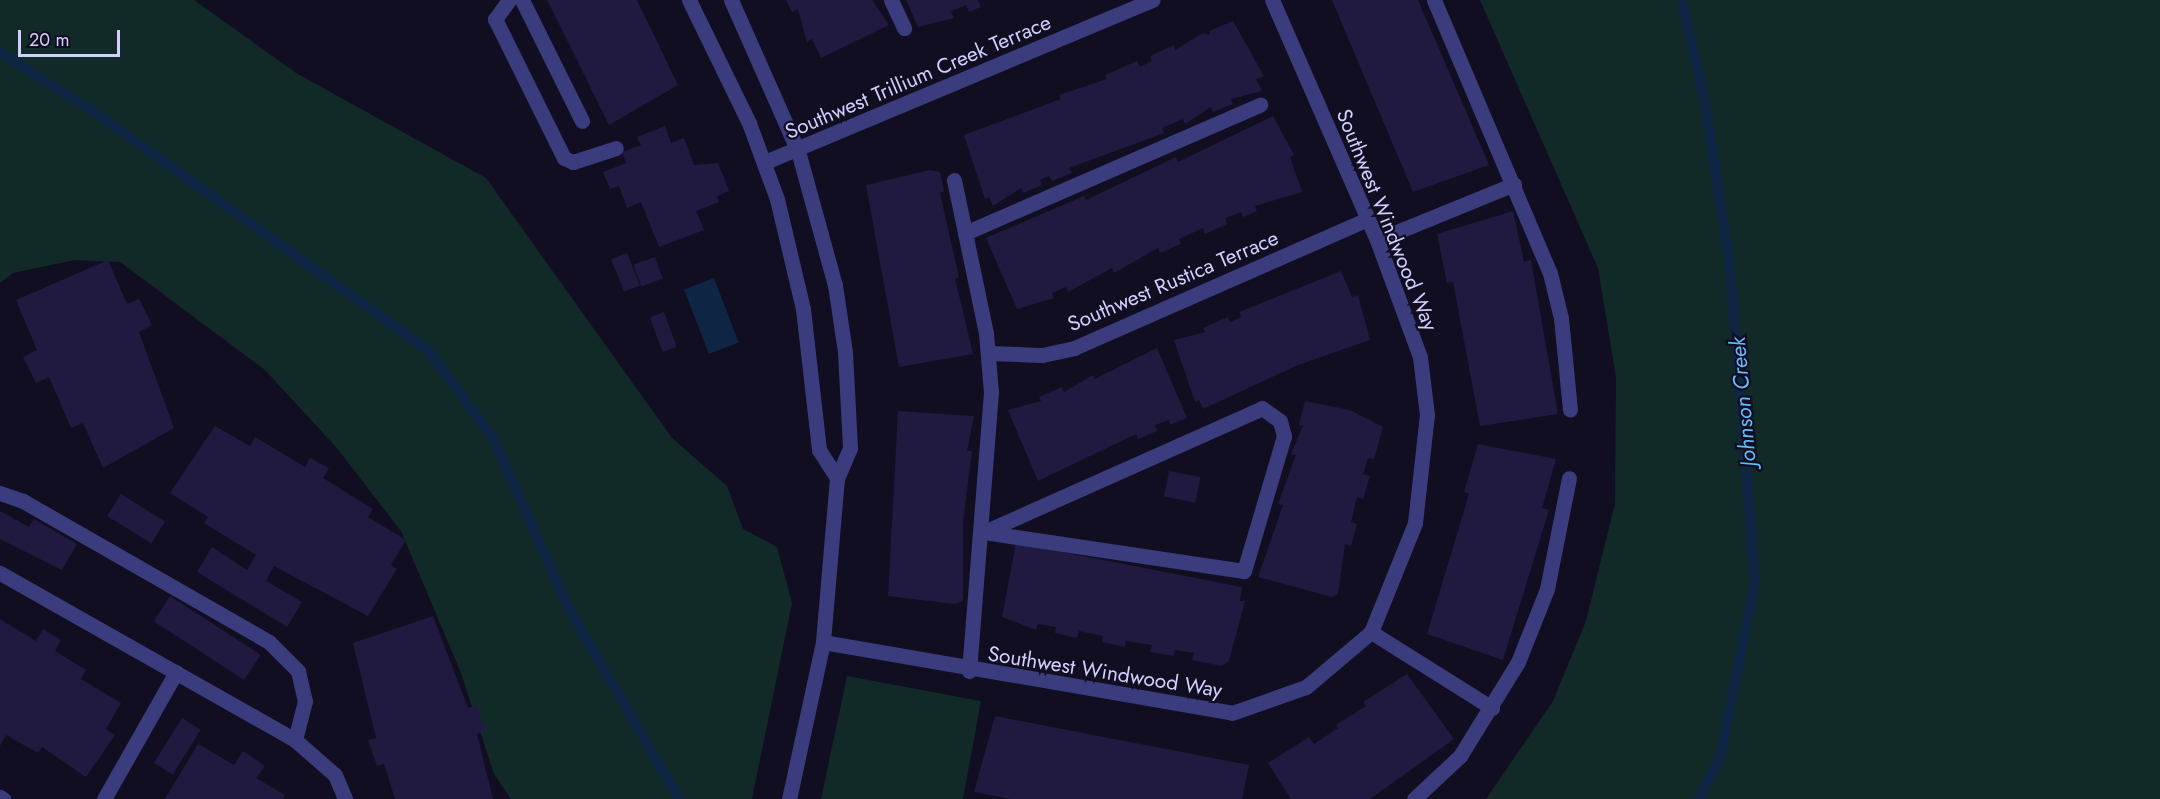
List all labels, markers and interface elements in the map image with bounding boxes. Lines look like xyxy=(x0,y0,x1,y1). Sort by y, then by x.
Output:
street label: Southwest Trillium Creek Terrace xyxy=(781,9,1055,145)
scale bar xyxy=(21,18,123,56)
text: 20 m xyxy=(29,27,69,53)
street label: Southwest Windwood Way xyxy=(1331,105,1443,335)
street label: Southwest Rustica Terrace xyxy=(1064,225,1282,337)
water label: Johnson Creek xyxy=(1724,336,1762,468)
street label: Southwest Windwood Way xyxy=(986,641,1224,703)

